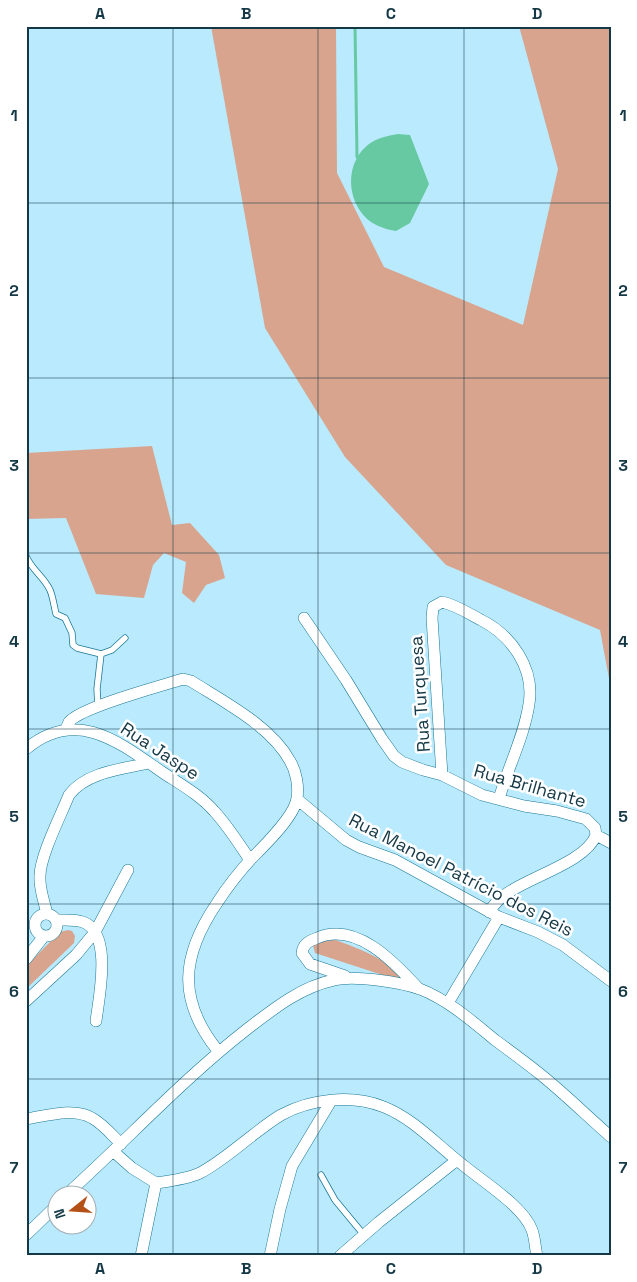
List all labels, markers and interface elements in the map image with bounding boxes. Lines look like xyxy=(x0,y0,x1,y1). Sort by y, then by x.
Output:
text: A xyxy=(95,3,105,24)
text: B xyxy=(241,3,251,24)
text: C xyxy=(386,3,396,24)
text: D xyxy=(532,3,542,24)
text: 1 xyxy=(10,105,18,126)
text: 1 xyxy=(619,105,627,126)
text: 2 xyxy=(9,280,19,301)
text: 2 xyxy=(618,280,628,301)
text: 3 xyxy=(9,455,19,476)
text: 3 xyxy=(618,455,628,476)
text: 4 xyxy=(9,631,19,652)
text: 4 xyxy=(618,631,628,652)
street label: Rua Turquesa xyxy=(404,635,435,753)
street label: Rua Jaspe xyxy=(116,717,204,785)
street label: Rua Brilhante xyxy=(471,759,589,813)
text: 5 xyxy=(9,806,19,827)
text: 5 xyxy=(618,806,628,827)
street label: Rua Manoel Patrício dos Reis xyxy=(345,808,577,941)
text: 6 xyxy=(9,981,19,1002)
text: 6 xyxy=(618,981,628,1002)
text: 7 xyxy=(10,1157,19,1178)
text: 7 xyxy=(619,1157,628,1178)
north arrow xyxy=(48,1184,98,1234)
text: N xyxy=(50,1207,70,1221)
text: A xyxy=(95,1258,105,1279)
text: B xyxy=(241,1258,251,1279)
text: C xyxy=(386,1258,396,1279)
text: D xyxy=(532,1258,542,1279)

